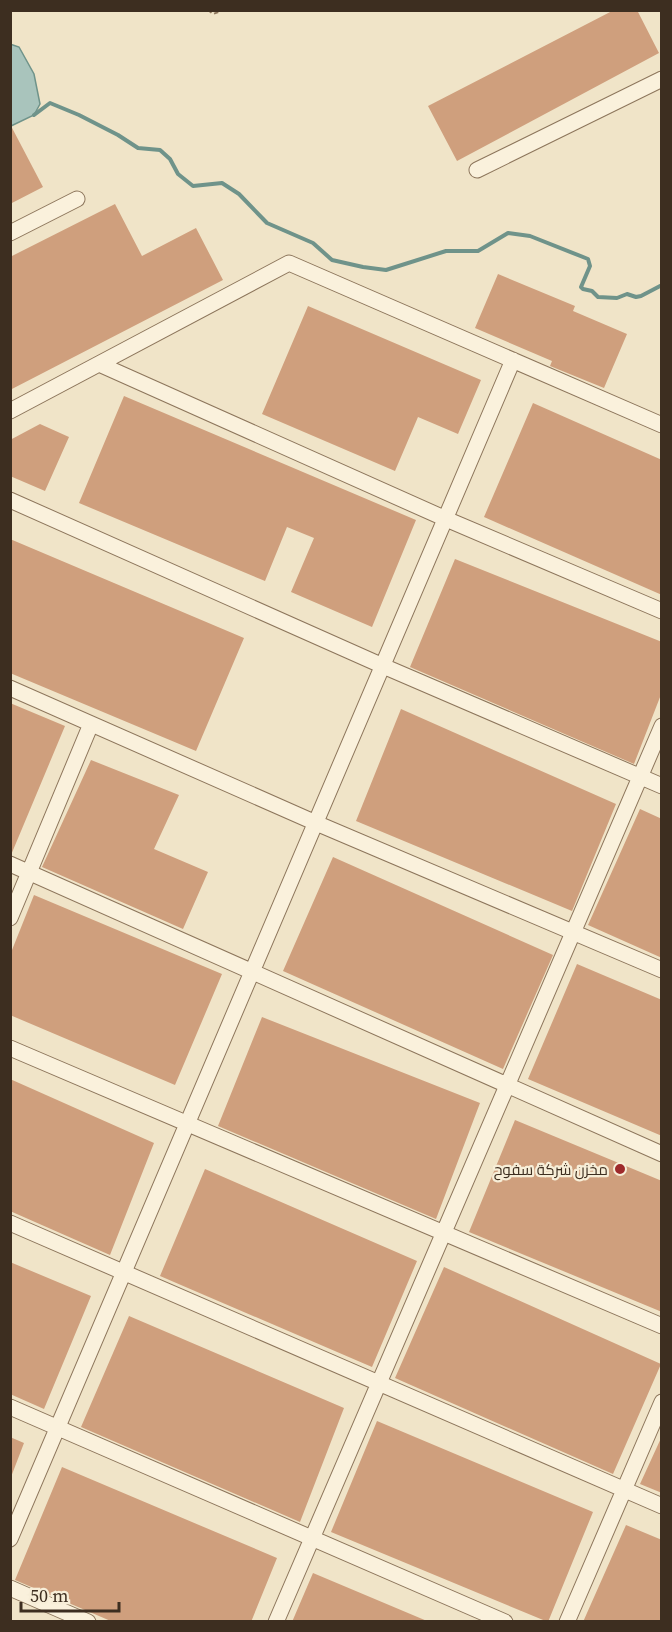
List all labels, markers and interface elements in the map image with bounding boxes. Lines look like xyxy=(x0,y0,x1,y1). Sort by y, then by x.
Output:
place label: مخزن شركة سفوح xyxy=(494,1159,608,1181)
marker: مخزن شركة سفوح xyxy=(613,1162,627,1176)
scale bar xyxy=(21,1575,118,1613)
text: 50 m xyxy=(30,1583,68,1608)

